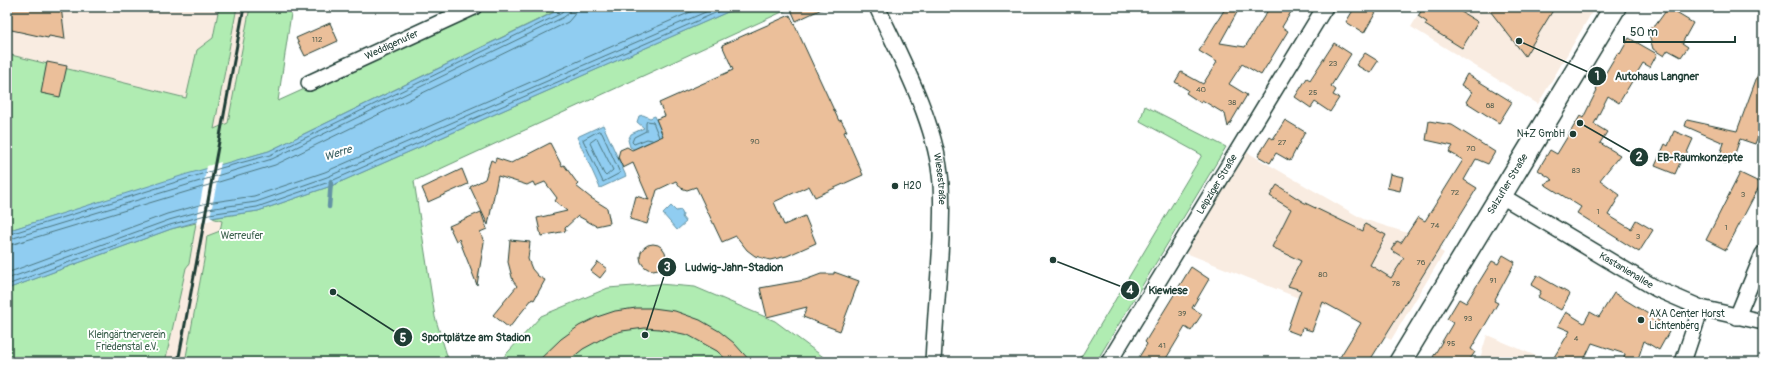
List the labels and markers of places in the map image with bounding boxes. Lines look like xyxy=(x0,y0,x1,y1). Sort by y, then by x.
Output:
callout: Autohaus Langner xyxy=(1587,65,1707,88)
place label: N+Z GmbH xyxy=(1517,128,1565,140)
marker: N+Z GmbH xyxy=(1568,129,1578,139)
callout: EB-Raumkonzepte xyxy=(1629,146,1751,169)
place label: H2O xyxy=(903,180,921,192)
marker: H2O xyxy=(890,181,900,191)
callout: Ludwig-Jahn-Stadion xyxy=(657,256,791,279)
callout: Kiewiese xyxy=(1120,279,1196,302)
place label: AXA Center Horst Lichtenberg xyxy=(1649,308,1726,332)
marker: AXA Center Horst Lichtenberg xyxy=(1636,315,1646,325)
callout: Sportplätze am Stadion xyxy=(393,326,538,349)

